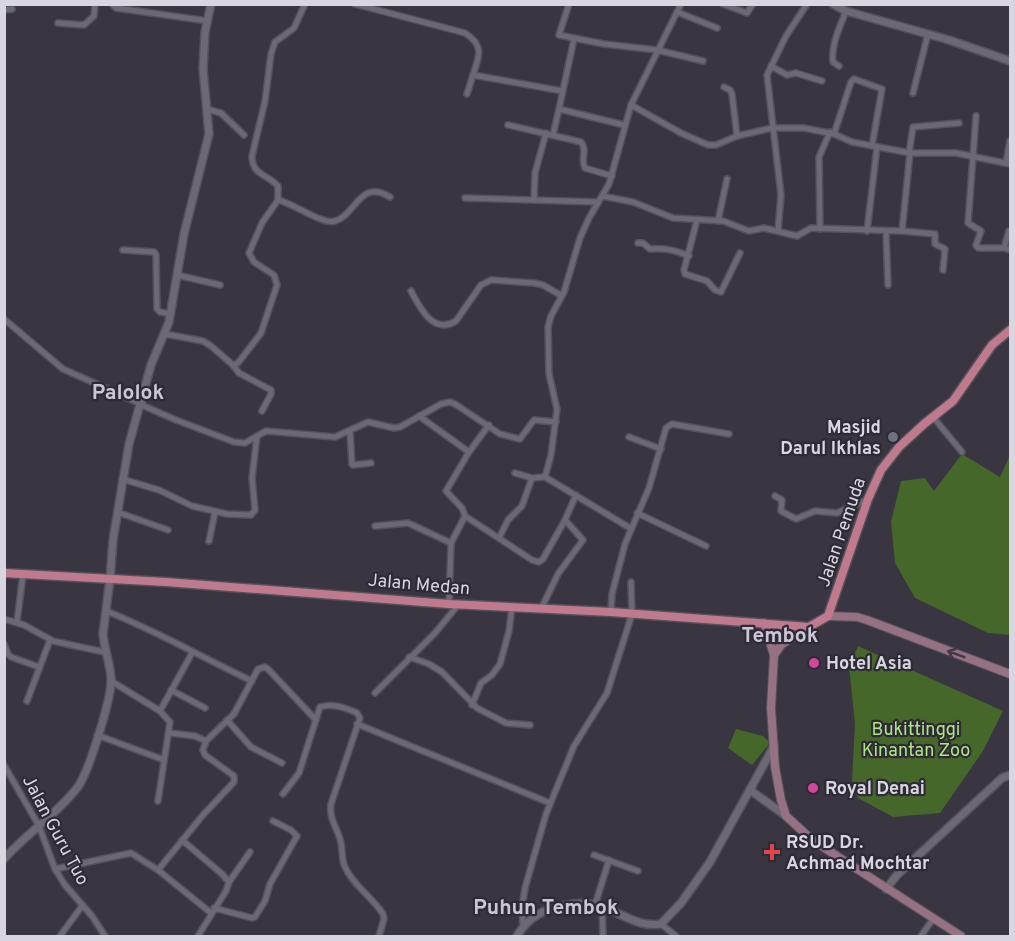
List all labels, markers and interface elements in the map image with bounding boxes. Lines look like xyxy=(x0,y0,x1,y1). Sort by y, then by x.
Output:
district label: Palolok xyxy=(92,380,164,407)
place label: Masjid Darul Ikhlas xyxy=(780,417,881,461)
marker: Masjid Darul Ikhlas xyxy=(886,430,900,444)
street label: Jalan Pemuda xyxy=(813,475,872,590)
street label: Jalan Medan xyxy=(367,570,471,601)
district label: Tembok xyxy=(742,623,819,650)
one-way arrow xyxy=(947,648,965,659)
place label: Hotel Asia xyxy=(826,653,912,676)
marker: Hotel Asia xyxy=(807,656,821,670)
park label: Bukittinggi Kinantan Zoo xyxy=(862,719,970,763)
street label: Jalan Guru Tuo xyxy=(16,772,93,890)
place label: Royal Denai xyxy=(825,778,925,801)
marker: Royal Denai xyxy=(806,781,820,795)
place label: RSUD Dr. Achmad Mochtar xyxy=(786,832,930,876)
marker: RSUD Dr. Achmad Mochtar xyxy=(763,843,781,861)
district label: Puhun Tembok xyxy=(473,895,619,922)

